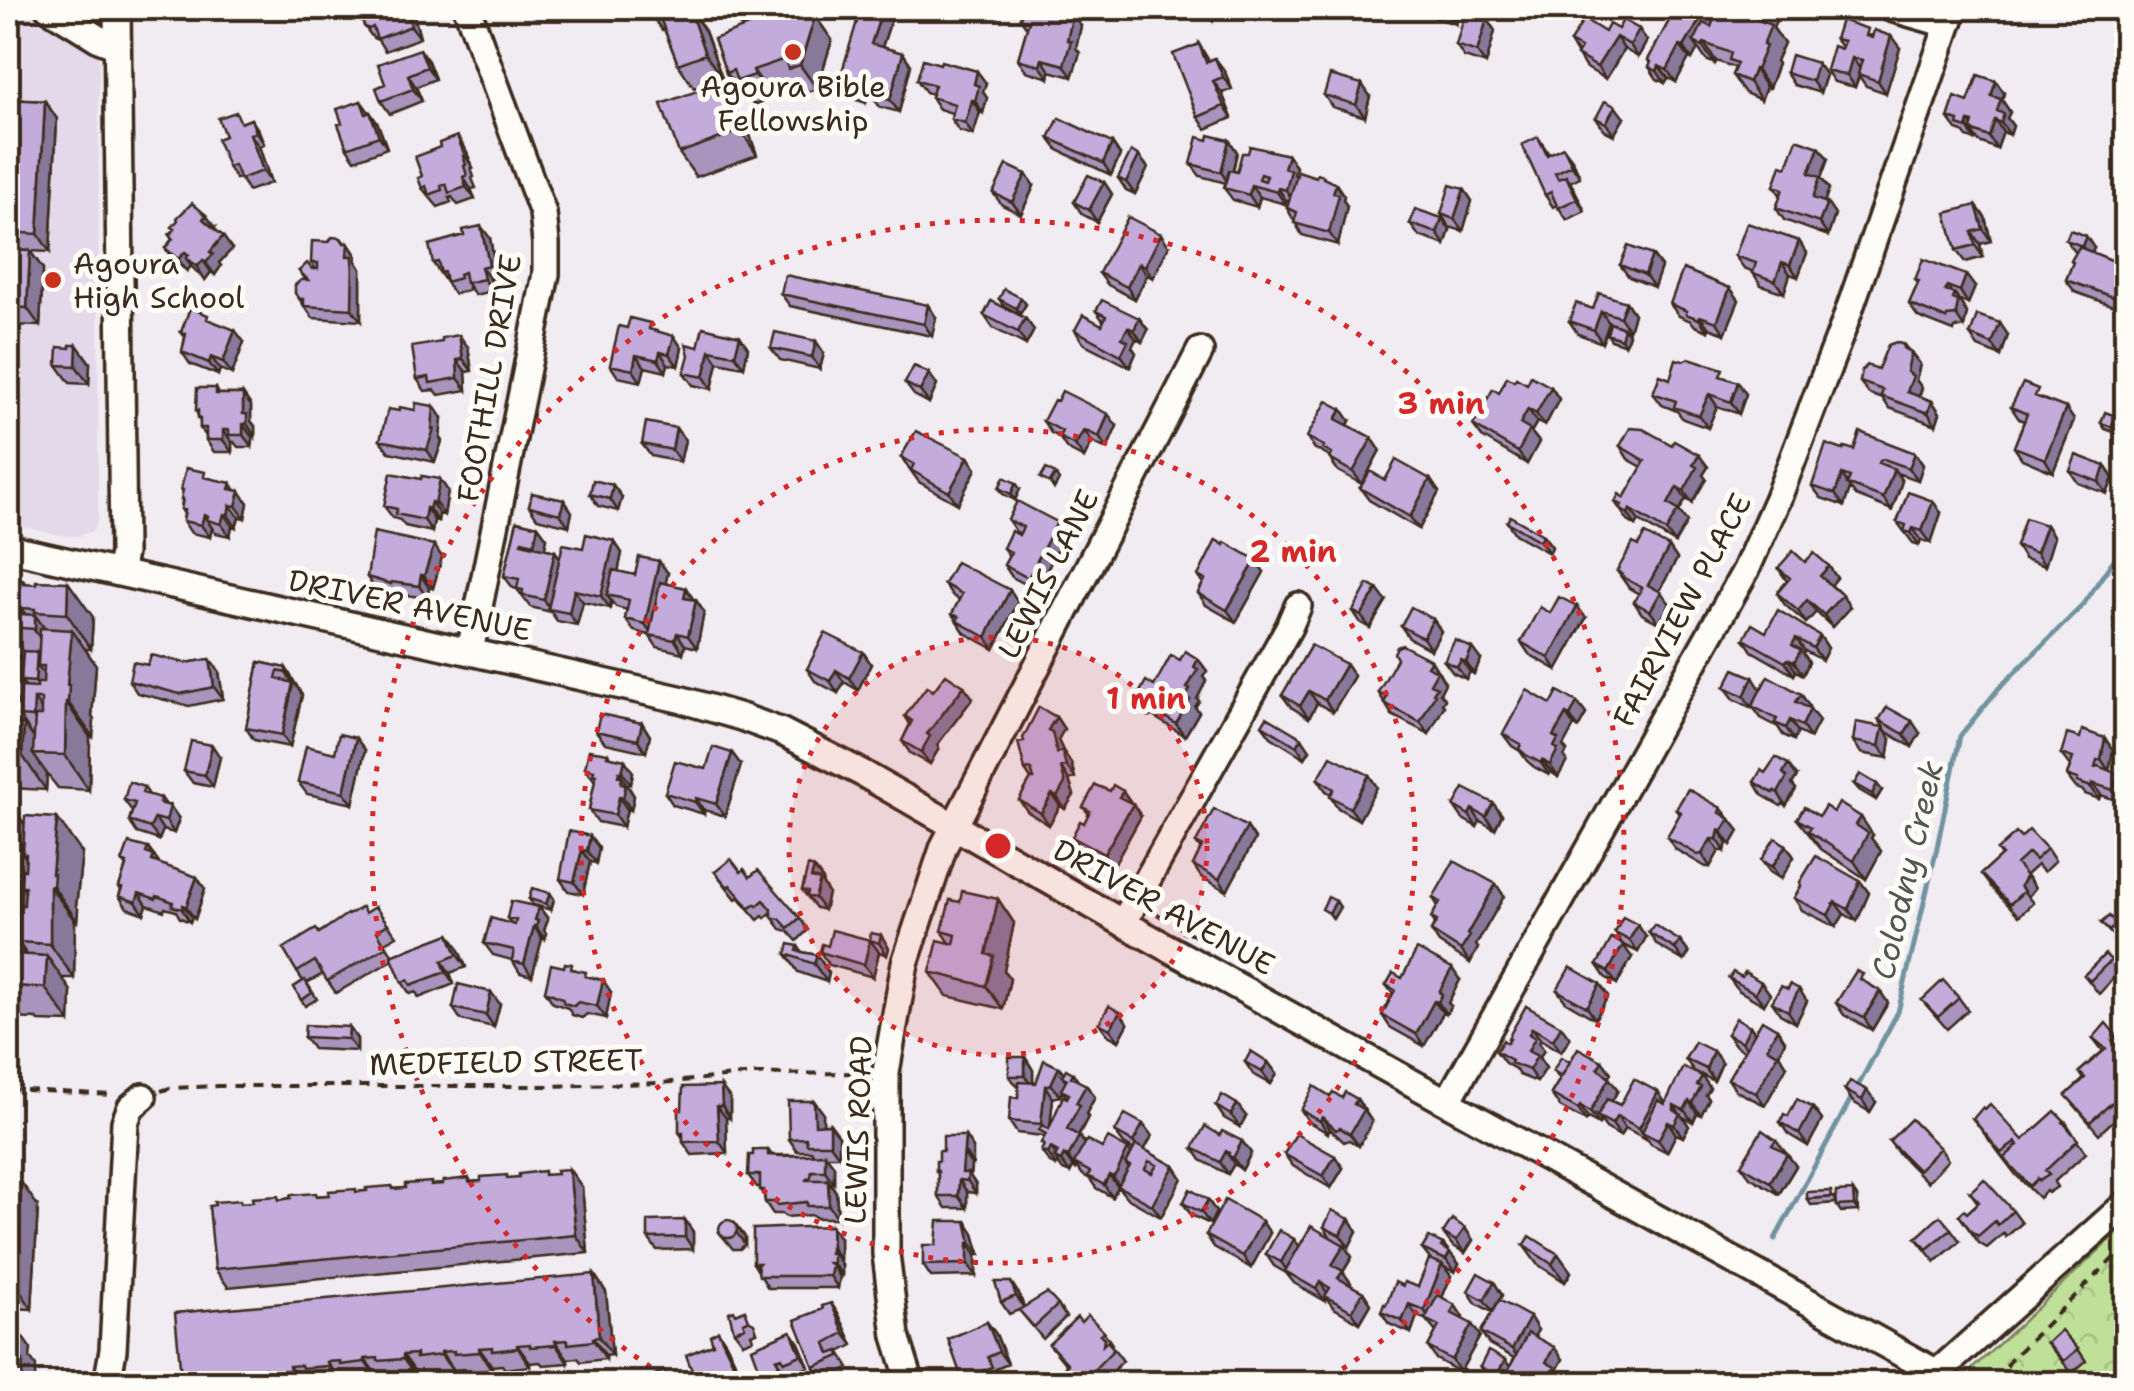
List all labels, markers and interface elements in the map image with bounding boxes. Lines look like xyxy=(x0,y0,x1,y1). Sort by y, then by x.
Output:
marker: Agoura Bible Fellowship xyxy=(782,41,804,63)
place label: Agoura Bible Fellowship xyxy=(700,66,886,141)
place label: Agoura High School xyxy=(73,243,244,318)
street label: FOOTHILL DRIVE xyxy=(447,251,531,505)
marker: Agoura High School xyxy=(42,269,64,291)
text: 3 min xyxy=(1397,383,1485,424)
street label: LEWIS LANE xyxy=(988,483,1108,665)
street label: FAIRVIEW PLACE xyxy=(1603,486,1761,734)
text: 2 min xyxy=(1249,531,1337,572)
street label: DRIVER AVENUE xyxy=(285,559,535,651)
text: 1 min xyxy=(1106,678,1186,719)
water label: Colodny Creek xyxy=(1861,756,1953,984)
centre of rings xyxy=(980,828,1016,864)
street label: DRIVER AVENUE xyxy=(1046,829,1282,985)
street label: LEWIS ROAD xyxy=(834,1035,882,1225)
street label: MEDFIELD STREET xyxy=(369,1039,643,1085)

